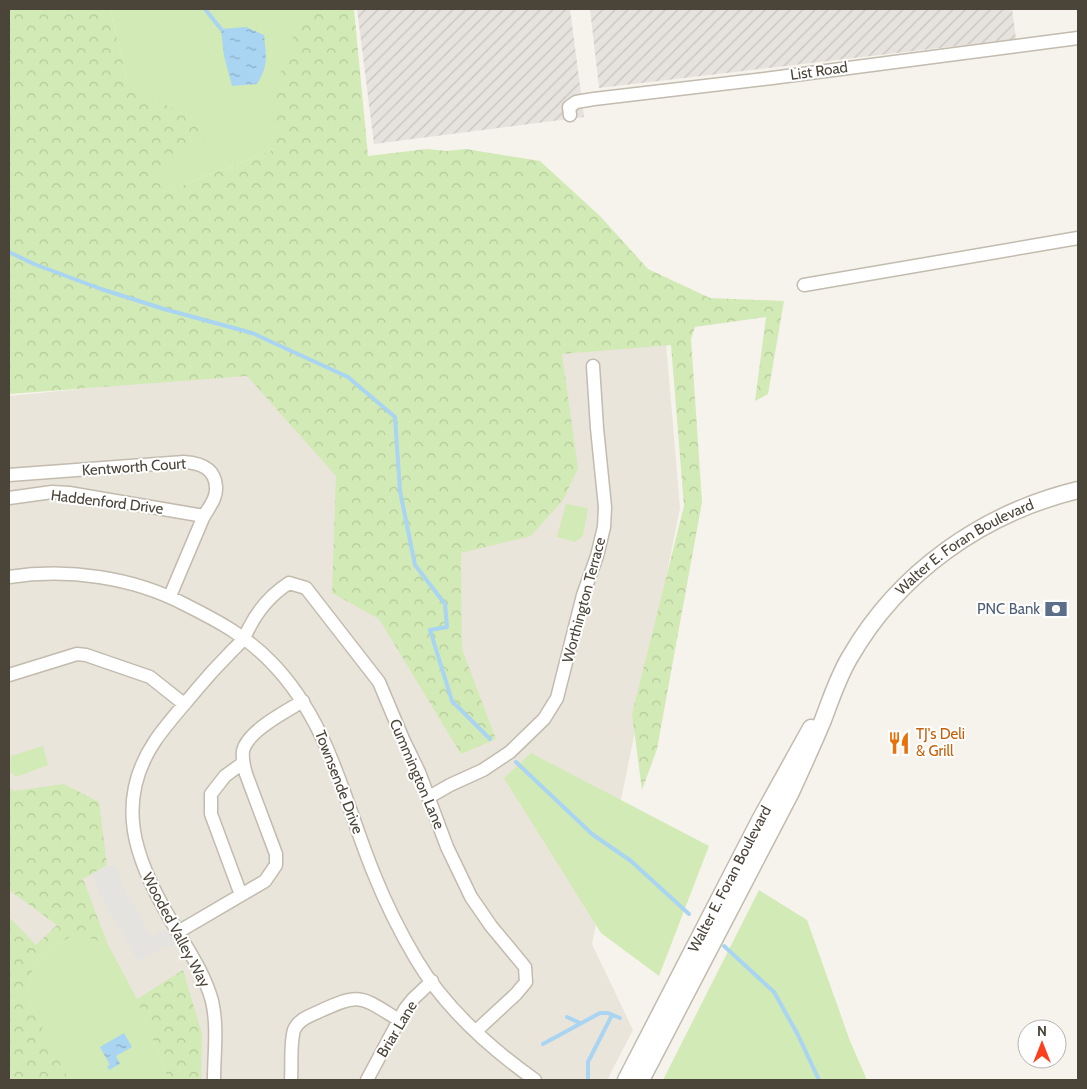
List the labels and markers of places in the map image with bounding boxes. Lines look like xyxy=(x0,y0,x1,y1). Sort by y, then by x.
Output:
bank icon: PNC Bank xyxy=(1043,596,1069,622)
place label: PNC Bank xyxy=(977,600,1040,618)
place label: TJ's Deli & Grill xyxy=(916,725,965,760)
restaurant icon: TJ's Deli & Grill xyxy=(886,730,912,756)

